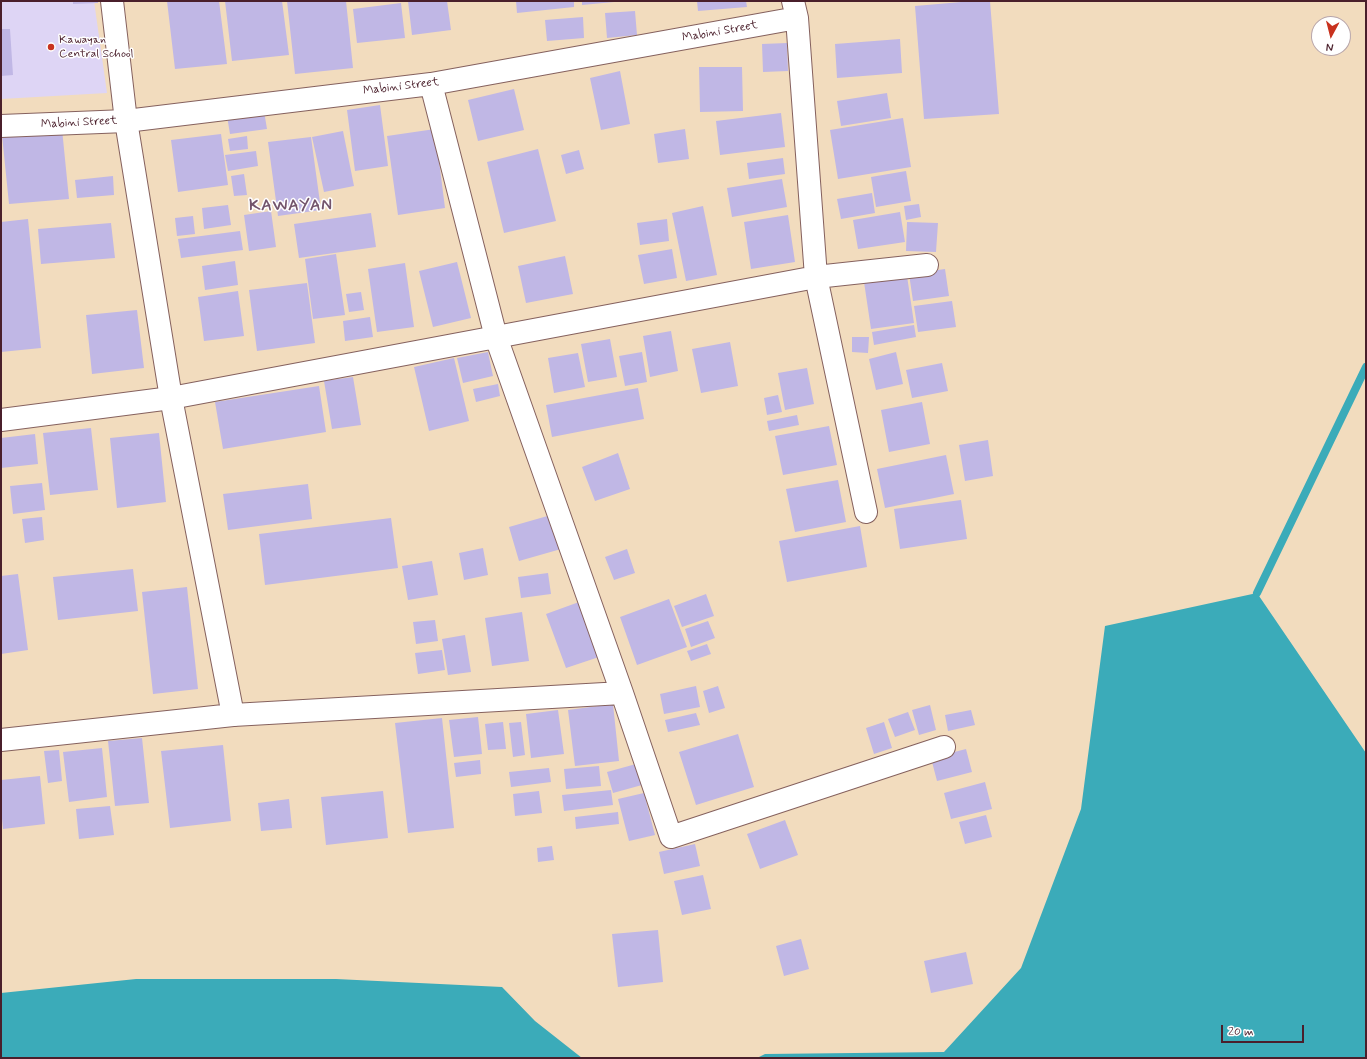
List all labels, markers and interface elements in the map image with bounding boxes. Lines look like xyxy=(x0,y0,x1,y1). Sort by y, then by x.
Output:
north arrow xyxy=(1311,16,1351,56)
street label: Mabini Street xyxy=(681,18,759,46)
place label: Kawayan Central School xyxy=(59,33,134,61)
text: N xyxy=(1325,40,1334,54)
marker: Kawayan Central School xyxy=(46,42,56,52)
street label: Mabini Street xyxy=(362,75,440,99)
street label: Mabini Street xyxy=(41,114,117,132)
district label: KAWAYAN xyxy=(251,197,331,217)
scale bar xyxy=(1223,1017,1306,1043)
text: 20 m xyxy=(1228,1024,1254,1040)

